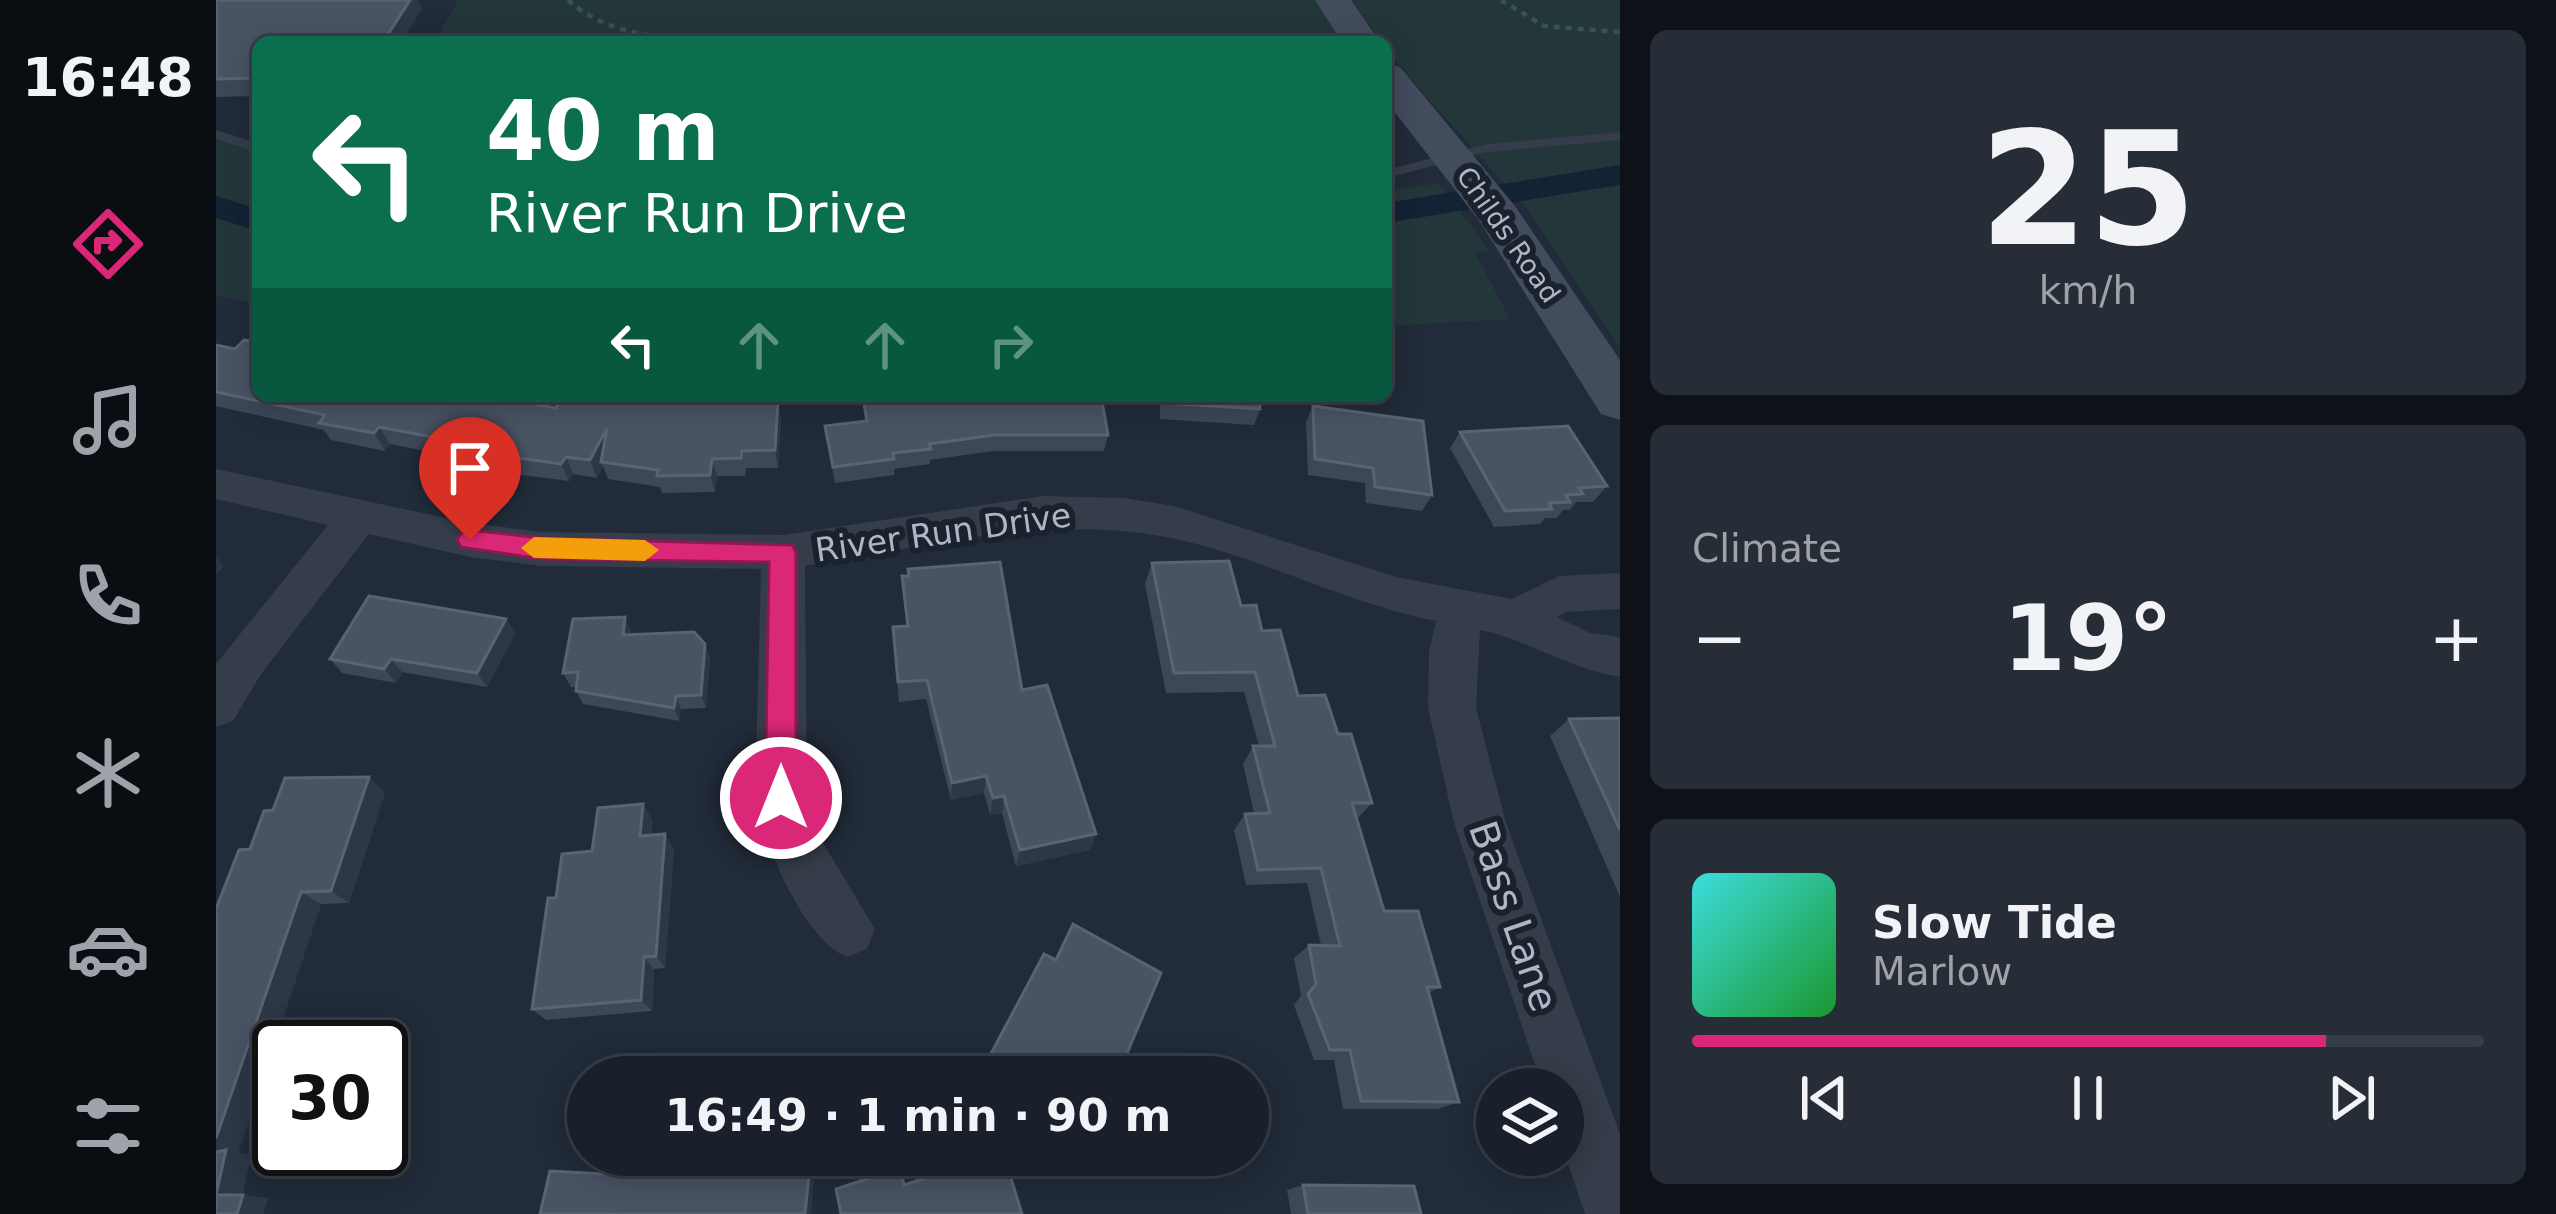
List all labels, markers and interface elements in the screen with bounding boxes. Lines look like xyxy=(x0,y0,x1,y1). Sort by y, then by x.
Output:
text: 16:48 xyxy=(22,46,194,109)
text: 40 m xyxy=(486,82,720,180)
icon: left xyxy=(288,84,444,240)
text: 25 xyxy=(1979,99,2197,281)
street label: Childs Road xyxy=(1450,161,1567,309)
text: River Run Drive xyxy=(486,182,908,245)
icon: directions xyxy=(66,202,150,286)
text: km/h xyxy=(2039,268,2137,313)
icon: left xyxy=(600,312,666,378)
icon: ahead xyxy=(726,312,792,378)
icon: ahead xyxy=(852,312,918,378)
icon: right xyxy=(978,312,1044,378)
icon: music xyxy=(66,378,150,462)
pin xyxy=(419,417,521,540)
icon: arrive xyxy=(437,435,503,501)
street label: River Run Drive xyxy=(813,495,1073,570)
text: Climate xyxy=(1692,526,1842,571)
icon: phone xyxy=(66,554,150,638)
text: 19° xyxy=(2003,586,2173,691)
text: − xyxy=(1692,600,1747,677)
text: + xyxy=(2429,600,2484,677)
icon: climate xyxy=(66,731,150,815)
position arrow xyxy=(718,735,844,861)
street label: Bass Lane xyxy=(1460,815,1567,1017)
text: Slow Tide xyxy=(1872,896,2117,949)
icon: car xyxy=(66,907,150,991)
text: Marlow xyxy=(1872,949,2012,994)
speed limit sign: 30 xyxy=(252,1020,408,1176)
icon: previous xyxy=(1791,1065,1857,1131)
icon: pause xyxy=(2055,1065,2121,1131)
icon: next xyxy=(2319,1065,2385,1131)
map controls xyxy=(1476,1068,1584,1176)
button: layers xyxy=(1476,1068,1584,1176)
icon: filters xyxy=(66,1084,150,1168)
text: 16:49 · 1 min · 90 m xyxy=(665,1089,1171,1142)

